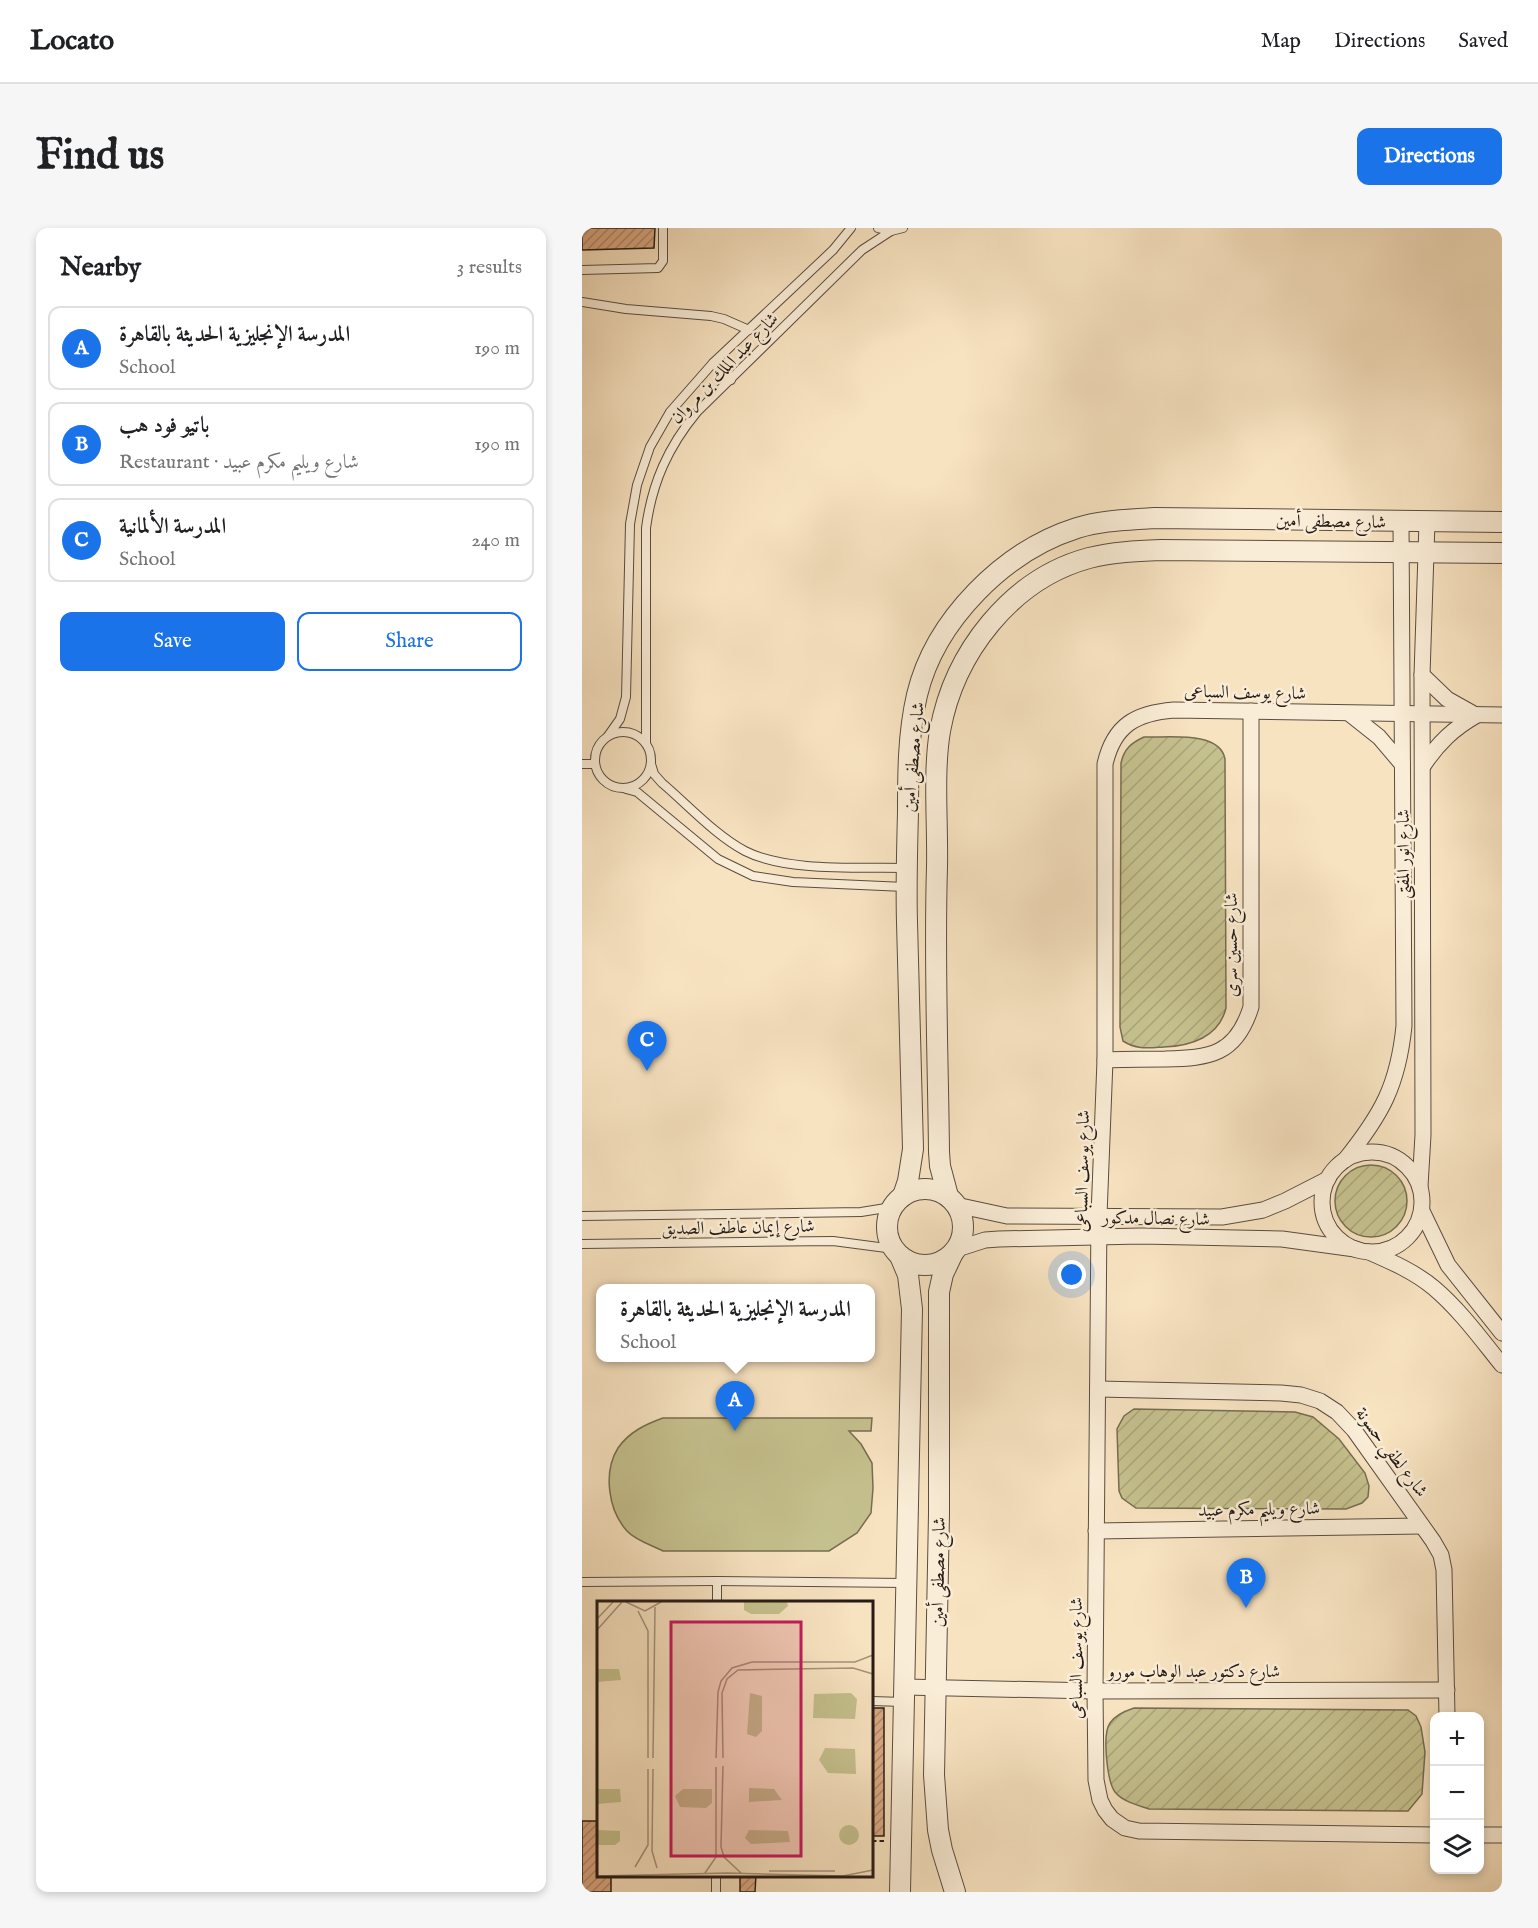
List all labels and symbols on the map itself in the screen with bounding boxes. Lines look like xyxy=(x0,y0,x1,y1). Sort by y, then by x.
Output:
street label: شارع عبد الملك بن مروان xyxy=(666,308,786,431)
street label: شارع مصطفى أمين xyxy=(1276,507,1386,537)
street label: شارع يوسف السباعى xyxy=(1184,681,1306,708)
street label: شارع مصطفى أمين xyxy=(895,701,933,813)
street label: شارع انور المفتى xyxy=(1393,809,1418,899)
street label: شارع حسين سرى xyxy=(1221,893,1246,997)
pin: C xyxy=(628,1022,666,1071)
street label: شارع يوسف السباعى xyxy=(1071,1110,1098,1232)
street label: شارع نصال مدكور xyxy=(1100,1207,1210,1234)
street label: شارع إيمان عاطف الصديق xyxy=(661,1216,815,1243)
your location xyxy=(1057,1260,1086,1289)
pin: A xyxy=(716,1382,754,1431)
street label: شارع لطفي حسونة xyxy=(1345,1403,1432,1506)
street label: شارع ويليم مكرم عبيد xyxy=(1198,1498,1320,1528)
street label: شارع مصطفى أمين xyxy=(924,1517,954,1627)
pin: B xyxy=(1226,1558,1266,1608)
street label: شارع يوسف السباعى xyxy=(1066,1597,1091,1719)
inset map xyxy=(597,1601,873,1877)
street label: شارع دكتور عبد الوهاب مورو xyxy=(1106,1661,1280,1686)

